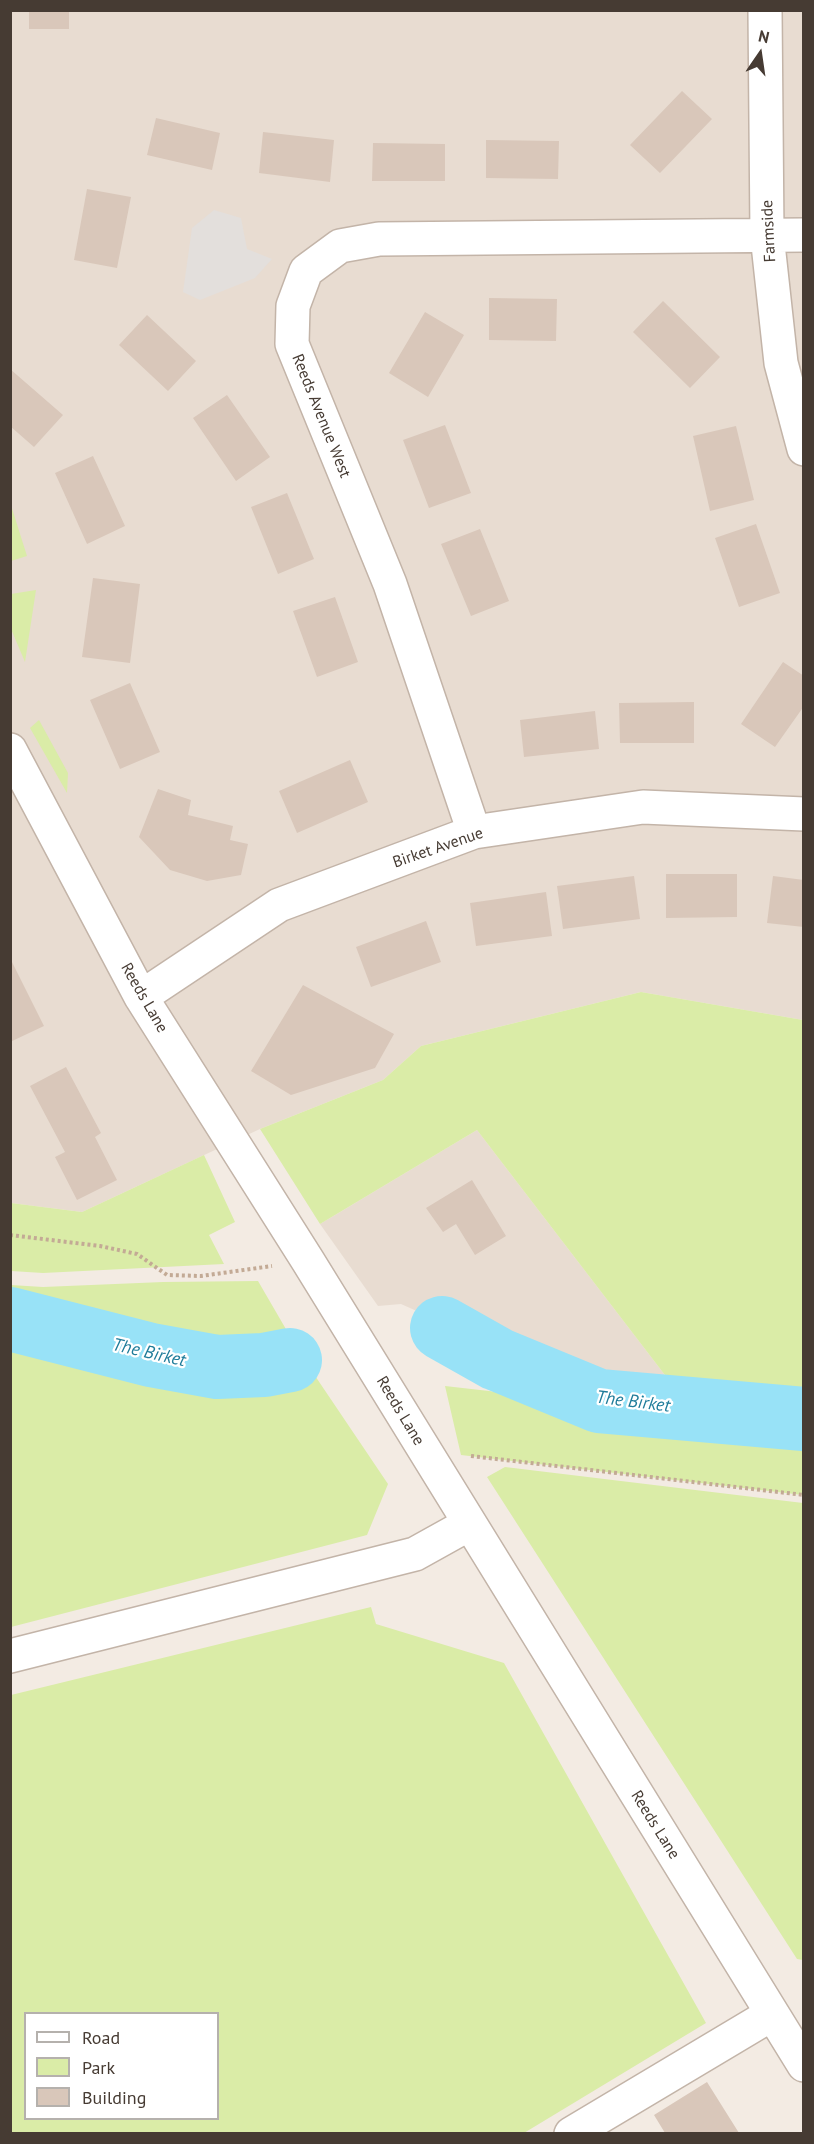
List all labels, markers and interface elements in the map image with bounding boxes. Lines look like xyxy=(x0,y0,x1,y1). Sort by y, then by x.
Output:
north arrow xyxy=(730,24,790,84)
text: N xyxy=(757,26,771,47)
street label: Farmside xyxy=(758,199,780,263)
street label: Reeds Avenue West xyxy=(287,351,355,481)
street label: Birket Avenue xyxy=(390,824,486,872)
street label: Reeds Lane xyxy=(116,960,172,1036)
water label: The Birket xyxy=(110,1334,188,1372)
street label: Reeds Lane xyxy=(372,1373,428,1449)
water label: The Birket xyxy=(595,1387,671,1417)
street label: Reeds Lane xyxy=(626,1787,684,1863)
legend xyxy=(24,2012,219,2120)
text: Road xyxy=(82,2026,120,2049)
text: Park xyxy=(82,2056,115,2079)
text: Building xyxy=(82,2086,146,2109)

